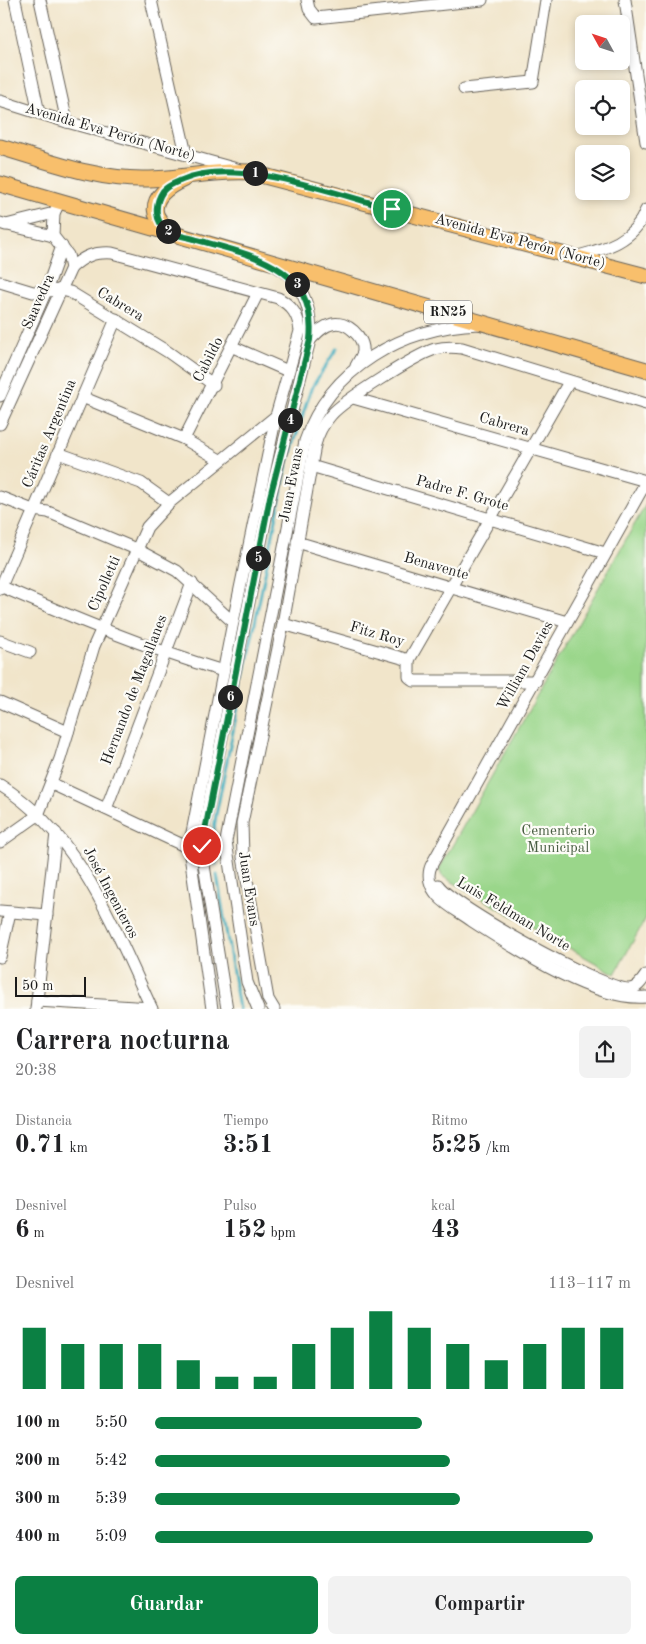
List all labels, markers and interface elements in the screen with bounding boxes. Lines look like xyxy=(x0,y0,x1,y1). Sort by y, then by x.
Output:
north arrow xyxy=(575,15,630,70)
map controls xyxy=(575,15,630,200)
button: locate xyxy=(575,80,630,135)
street label: Avenida Eva Perón (Norte) xyxy=(23,101,197,165)
button: layers xyxy=(575,145,630,200)
pin: 1 xyxy=(242,160,268,186)
text: 1 xyxy=(251,166,260,180)
pin xyxy=(371,188,413,230)
icon: arrive xyxy=(378,195,406,223)
street label: Avenida Eva Perón (Norte) xyxy=(433,212,607,272)
pin: 2 xyxy=(156,218,180,244)
text: 2 xyxy=(164,224,173,238)
street label: Saavedra xyxy=(20,271,58,332)
pin: 3 xyxy=(284,272,310,296)
text: 3 xyxy=(293,277,302,291)
street label: Cabrera xyxy=(94,285,147,325)
road number: RN25 xyxy=(424,300,472,324)
street label: Cabildo xyxy=(191,335,227,385)
street label: Cáritas Argentina xyxy=(20,377,80,491)
pin: 4 xyxy=(278,408,302,432)
street label: Cabrera xyxy=(477,411,531,440)
text: 4 xyxy=(286,413,295,427)
street label: Juan Evans xyxy=(277,446,307,524)
street label: Padre F. Grote xyxy=(414,474,510,514)
pin: 5 xyxy=(246,546,270,570)
text: 5 xyxy=(254,551,263,565)
street label: Benavente xyxy=(402,551,470,583)
street label: Cipolletti xyxy=(86,554,124,614)
street label: Hernando de Magallanes xyxy=(99,613,171,767)
street label: William Davies xyxy=(495,619,557,713)
street label: Fitz Roy xyxy=(348,620,406,650)
pin: 6 xyxy=(218,684,242,710)
text: 6 xyxy=(226,690,235,704)
park label: Cementerio Municipal xyxy=(521,824,595,856)
pin xyxy=(181,825,223,867)
icon: check xyxy=(188,832,216,860)
street label: José Ingenieros xyxy=(80,845,140,941)
street label: Juan Evans xyxy=(235,850,261,928)
street label: Luis Feldman Norte xyxy=(454,875,572,955)
scale bar xyxy=(15,974,86,997)
text: 50 m xyxy=(22,979,53,993)
button: share xyxy=(579,1026,631,1078)
text: Carrera nocturna xyxy=(15,1028,230,1056)
text: 20:38 xyxy=(15,1063,57,1079)
text: Distancia xyxy=(15,1114,72,1128)
text: Tiempo xyxy=(223,1114,269,1128)
text: Ritmo xyxy=(431,1114,468,1128)
text: 0.71 xyxy=(15,1133,66,1158)
text: 3:51 xyxy=(223,1133,274,1158)
text: 5:25 xyxy=(431,1133,482,1158)
text: km xyxy=(66,1141,88,1155)
text: /km xyxy=(482,1141,510,1155)
text: Desnivel xyxy=(15,1199,67,1213)
text: Pulso xyxy=(223,1199,257,1213)
text: kcal xyxy=(431,1199,455,1213)
text: 6 xyxy=(15,1218,30,1243)
text: 152 xyxy=(223,1218,267,1243)
text: 43 xyxy=(431,1218,460,1243)
text: m xyxy=(30,1226,45,1240)
text: bpm xyxy=(267,1226,296,1240)
text: Desnivel xyxy=(15,1276,74,1292)
text: 113–117 m xyxy=(548,1276,631,1292)
text: 100 m xyxy=(15,1415,60,1431)
text: 5:50 xyxy=(95,1415,127,1431)
text: 200 m xyxy=(15,1453,60,1469)
text: 5:42 xyxy=(95,1453,127,1469)
text: 300 m xyxy=(15,1491,60,1507)
text: 5:39 xyxy=(95,1491,127,1507)
text: 400 m xyxy=(15,1529,60,1545)
text: 5:09 xyxy=(95,1529,127,1545)
button: Guardar xyxy=(15,1576,318,1634)
button: Compartir xyxy=(328,1576,631,1634)

